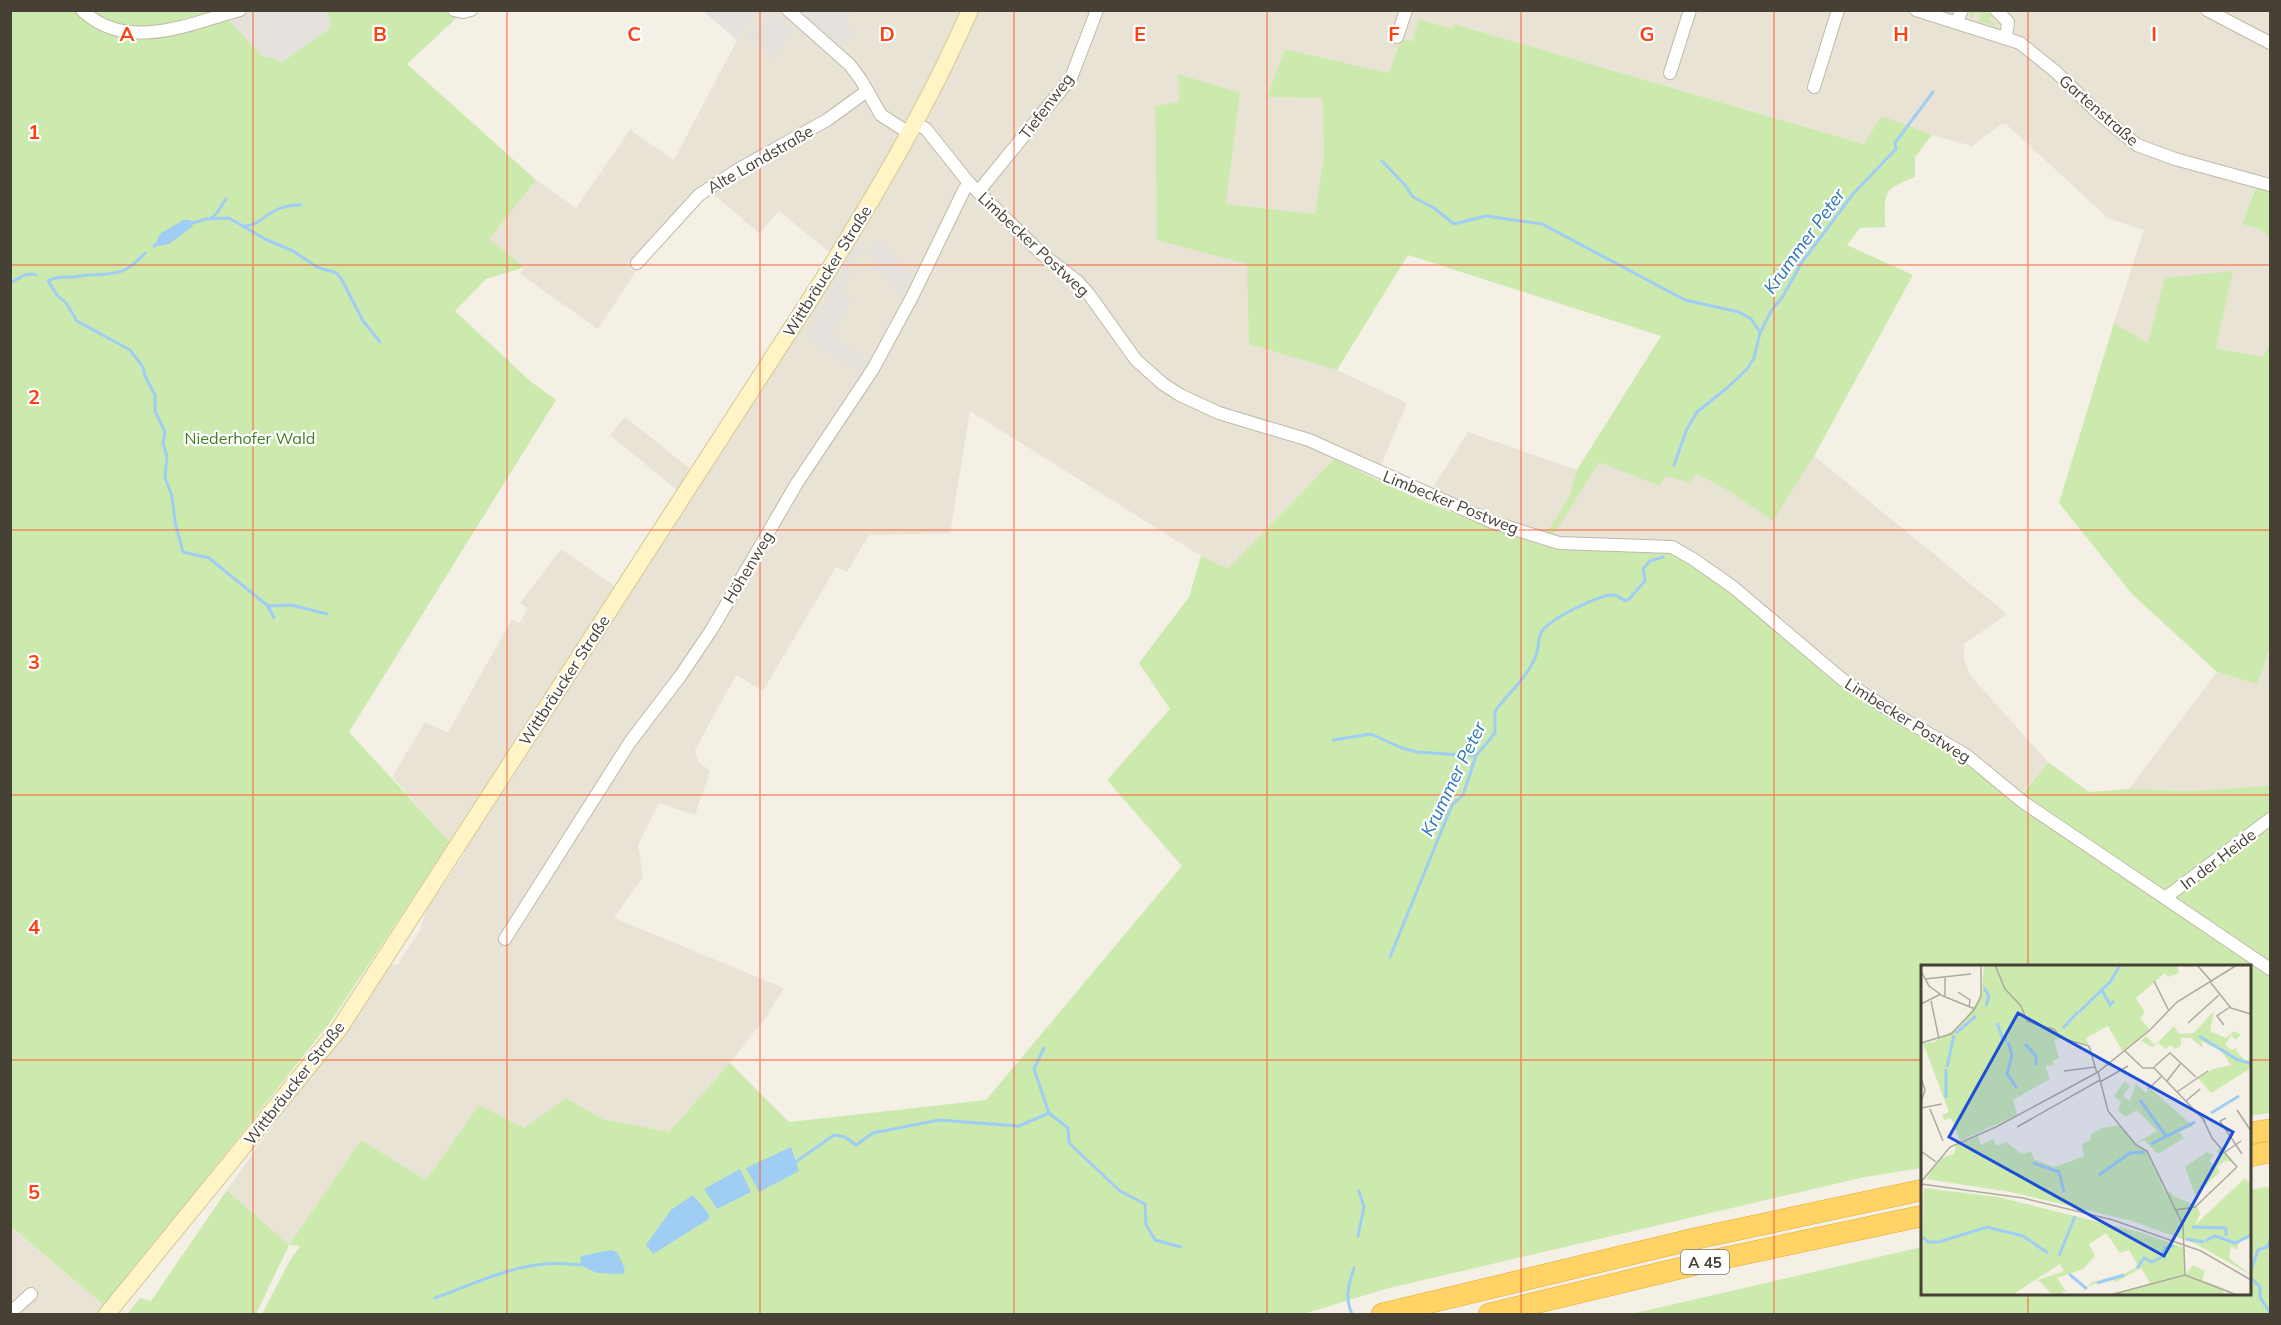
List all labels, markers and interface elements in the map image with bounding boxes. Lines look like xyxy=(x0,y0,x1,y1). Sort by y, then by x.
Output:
text: A xyxy=(120,21,135,46)
text: B xyxy=(373,21,387,46)
text: C xyxy=(627,21,641,46)
text: D xyxy=(879,21,895,46)
text: E xyxy=(1134,21,1146,46)
text: F xyxy=(1388,21,1400,46)
text: G xyxy=(1640,21,1654,46)
text: H xyxy=(1893,21,1909,46)
text: I xyxy=(2151,21,2157,46)
street label: Tiefenweg xyxy=(1015,69,1077,143)
street label: Gartenstraße xyxy=(2055,70,2143,150)
text: 1 xyxy=(28,119,40,144)
street label: Alte Landstraße xyxy=(704,121,816,197)
water label: Krummer Peter xyxy=(1758,183,1851,298)
street label: Limbecker Postweg xyxy=(974,187,1094,301)
street label: Wittbräucker Straße xyxy=(778,202,876,340)
text: 2 xyxy=(28,384,40,409)
park label: Niederhofer Wald xyxy=(185,428,315,448)
street label: Limbecker Postweg xyxy=(1380,466,1522,538)
street label: Höhenweg xyxy=(719,527,777,607)
street label: Wittbräucker Straße xyxy=(514,611,614,749)
text: 3 xyxy=(28,649,40,674)
street label: Limbecker Postweg xyxy=(1841,673,1975,767)
water label: Krummer Peter xyxy=(1415,717,1491,840)
street label: In der Heide xyxy=(2176,824,2260,894)
text: 4 xyxy=(28,914,40,939)
inset map xyxy=(1921,965,2251,1295)
street label: Wittbräucker Straße xyxy=(240,1017,348,1149)
text: 5 xyxy=(28,1179,40,1204)
road number: A 45 xyxy=(1681,1250,1729,1274)

